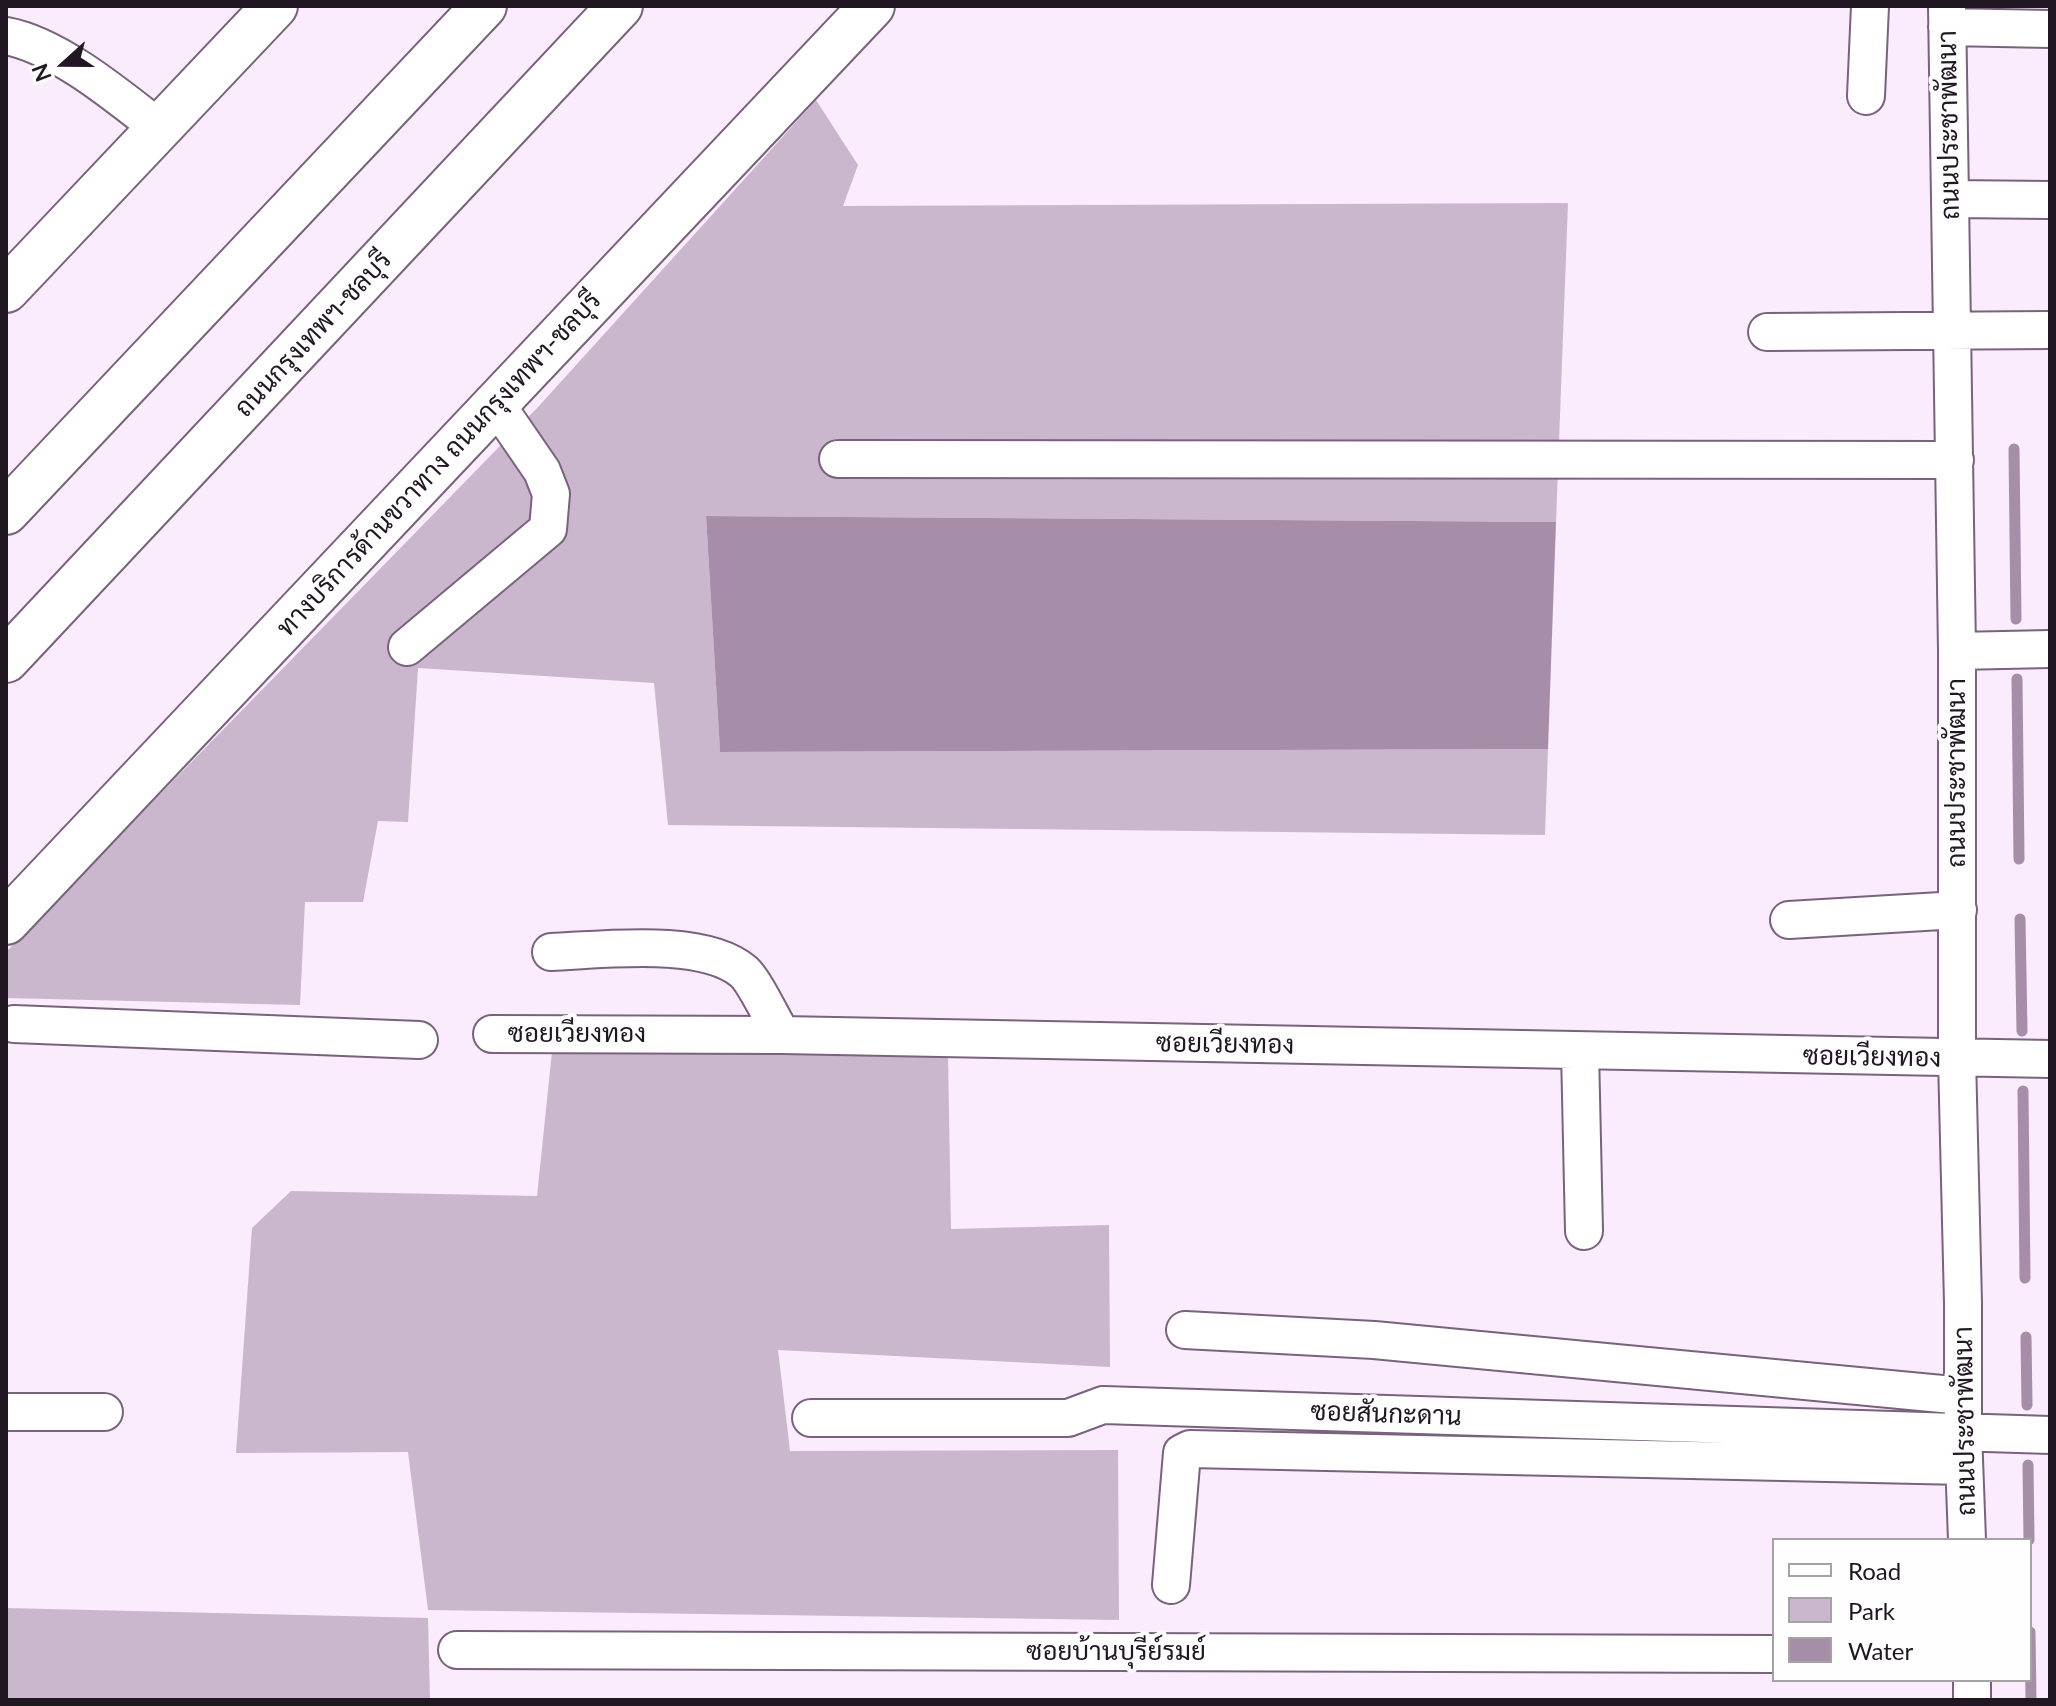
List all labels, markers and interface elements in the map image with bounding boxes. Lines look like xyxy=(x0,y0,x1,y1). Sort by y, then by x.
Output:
north arrow xyxy=(24,24,104,104)
street label: ถนนประชาพัฒนา xyxy=(1932,30,1966,220)
text: N xyxy=(25,60,57,86)
street label: ถนนกรุงเทพฯ-ชลบุรี xyxy=(228,245,398,423)
street label: ทางบริการด้านขวาทาง ถนนกรุงเทพฯ-ชลบุรี xyxy=(271,285,607,643)
street label: ถนนประชาพัฒนา xyxy=(1941,678,1973,868)
street label: ซอยเวียงทอง xyxy=(508,1018,646,1050)
street label: ซอยเวียงทอง xyxy=(1156,1027,1294,1061)
street label: ซอยเวียงทอง xyxy=(1803,1040,1941,1074)
street label: ถนนประชาพัฒนา xyxy=(1948,1326,1982,1516)
street label: ซอยสันกะดาน xyxy=(1310,1396,1462,1432)
legend xyxy=(1772,1538,2032,1682)
text: Road xyxy=(1848,1556,1901,1585)
text: Park xyxy=(1848,1596,1895,1625)
street label: ซอยบ้านบุรีย์รมย์ xyxy=(1026,1636,1206,1668)
text: Water xyxy=(1848,1636,1913,1665)

